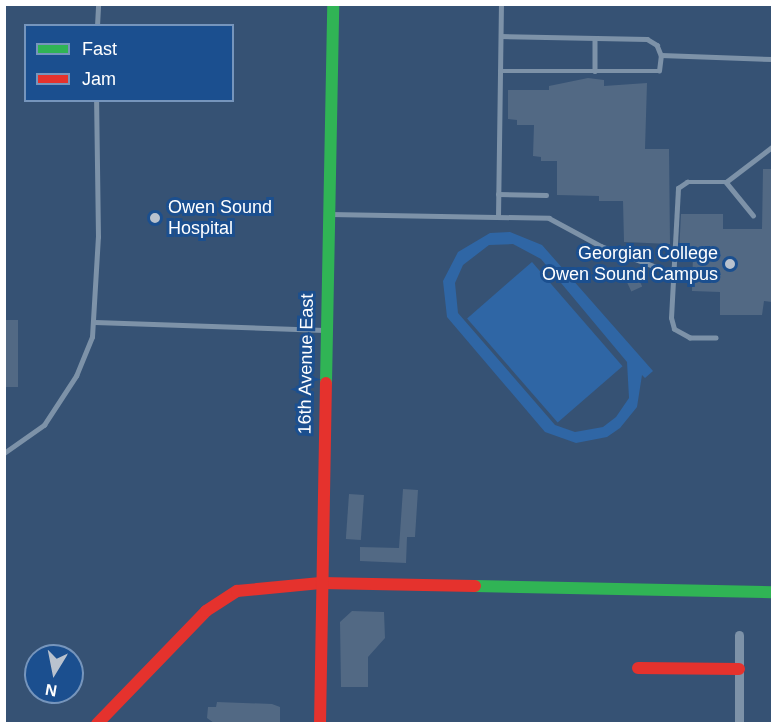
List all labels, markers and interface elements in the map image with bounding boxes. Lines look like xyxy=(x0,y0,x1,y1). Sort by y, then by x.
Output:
legend xyxy=(24,24,234,102)
text: Fast xyxy=(82,39,117,59)
text: Jam xyxy=(82,69,116,89)
place label: Owen Sound Hospital xyxy=(168,197,272,240)
marker: Owen Sound Hospital xyxy=(146,209,164,227)
place label: Georgian College Owen Sound Campus xyxy=(542,243,718,286)
marker: Georgian College Owen Sound Campus xyxy=(723,257,737,271)
street label: 16th Avenue East xyxy=(294,293,318,435)
north arrow xyxy=(24,644,84,704)
text: N xyxy=(44,681,58,700)

